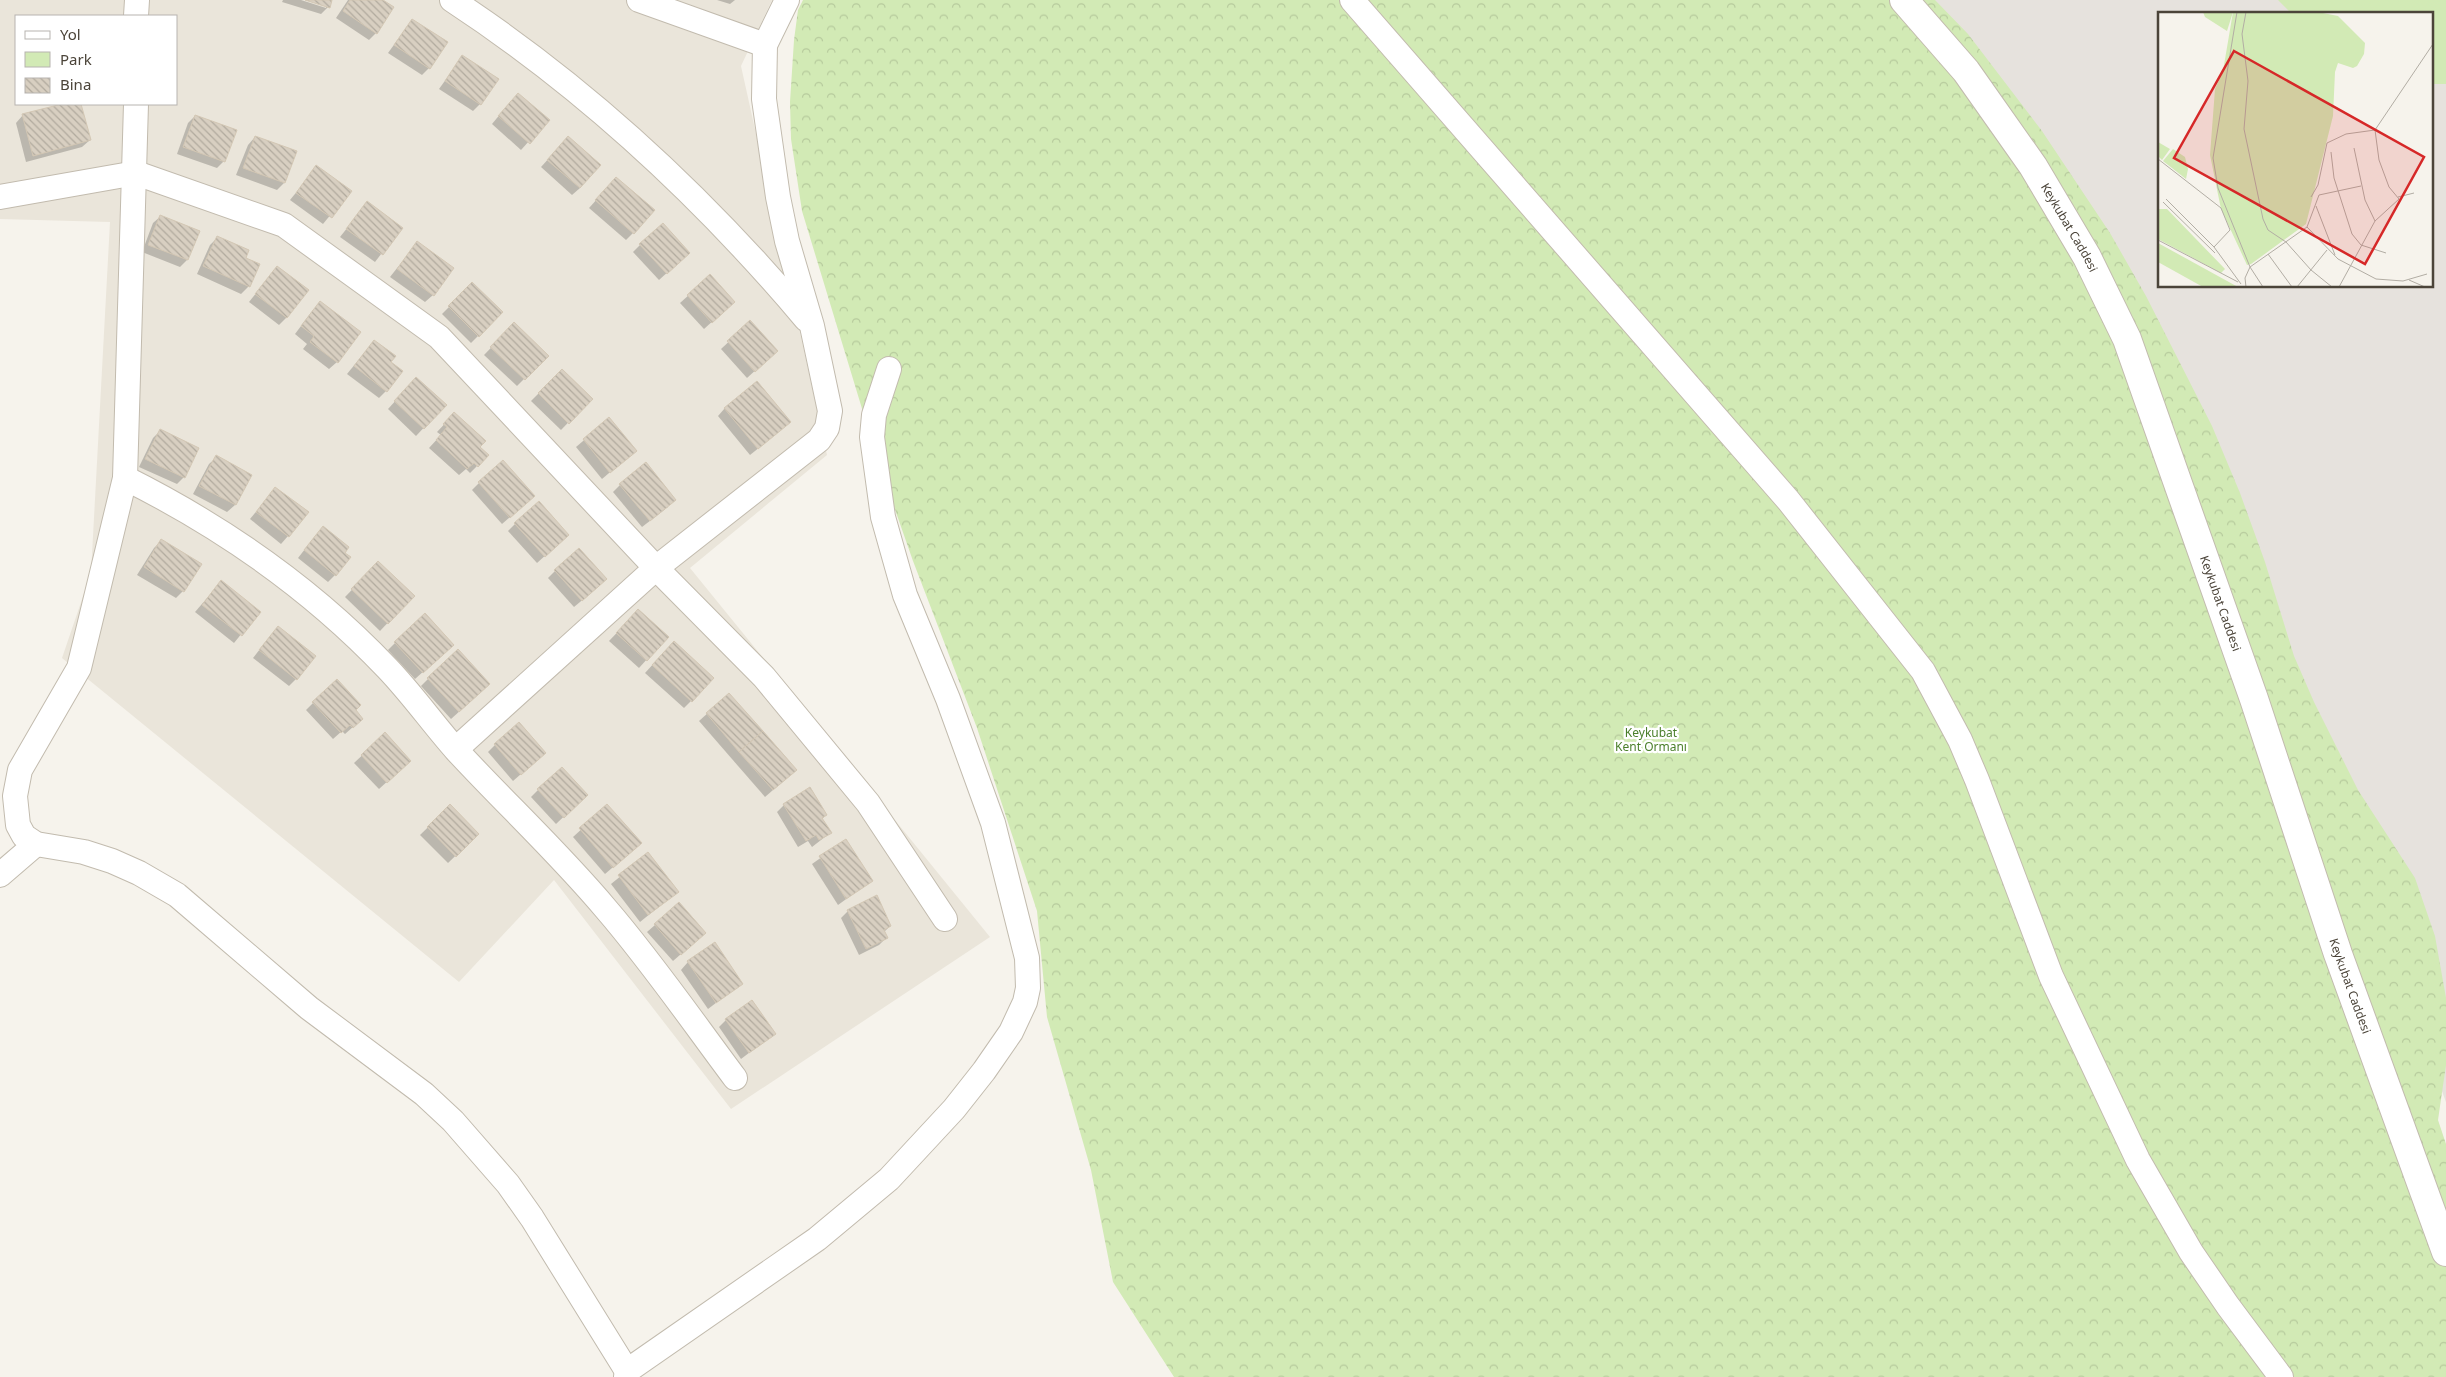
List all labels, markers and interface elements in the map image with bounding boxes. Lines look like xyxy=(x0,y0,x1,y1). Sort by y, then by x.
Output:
inset map xyxy=(2158,12,2434,288)
legend xyxy=(15,15,178,105)
text: Yol xyxy=(60,24,81,44)
text: Park xyxy=(60,49,92,69)
text: Bina xyxy=(60,74,91,94)
street label: Keykubat Caddesi xyxy=(2037,180,2102,275)
street label: Keykubat Caddesi xyxy=(2196,553,2245,653)
park label: Keykubat Kent Ormanı xyxy=(1615,724,1687,755)
street label: Keykubat Caddesi xyxy=(2325,936,2375,1036)

